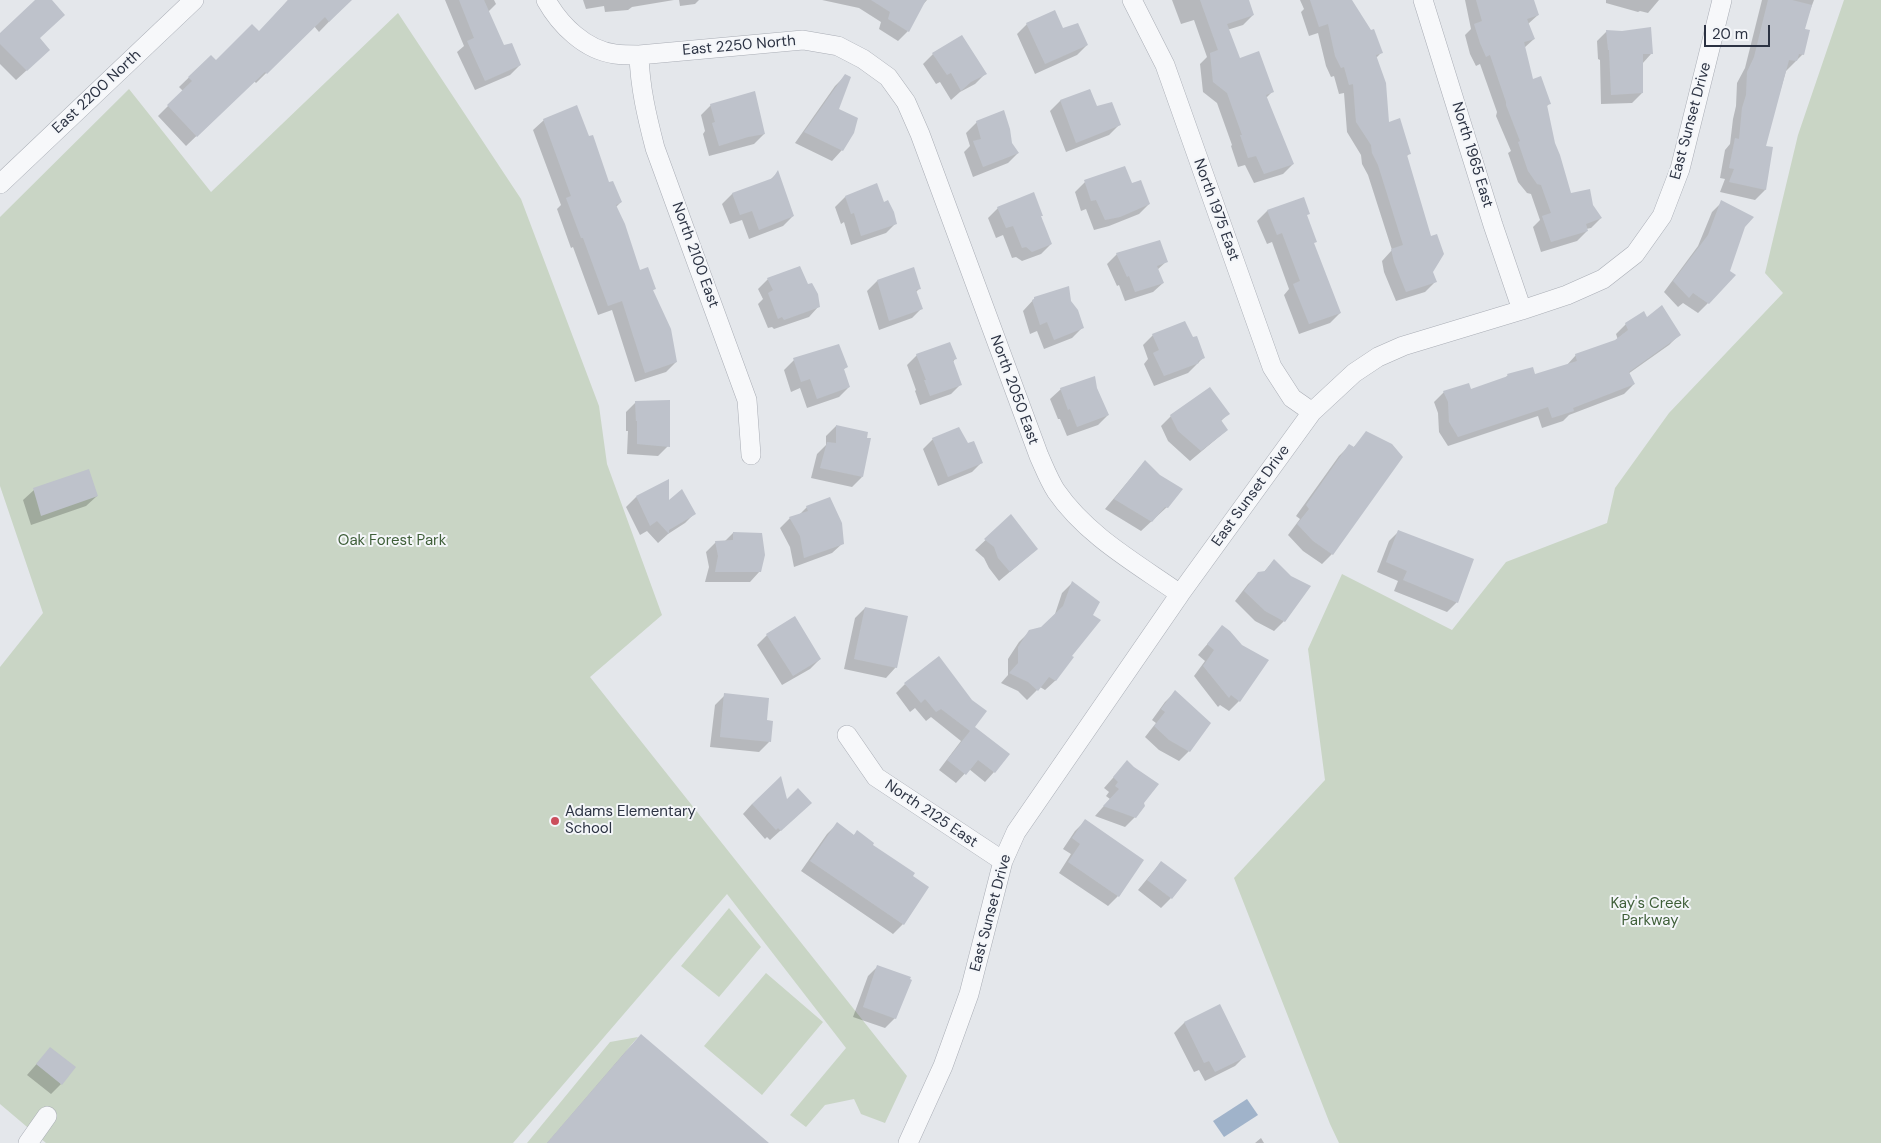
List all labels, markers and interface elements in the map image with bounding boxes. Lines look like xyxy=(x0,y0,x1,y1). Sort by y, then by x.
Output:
scale bar xyxy=(1706,15,1772,47)
text: 20 m xyxy=(1712,24,1748,44)
street label: East 2250 North xyxy=(682,32,796,60)
street label: East 2200 North xyxy=(49,46,145,138)
street label: East Sunset Drive xyxy=(1667,60,1715,182)
street label: North 1965 East xyxy=(1447,100,1497,210)
street label: North 1975 East xyxy=(1189,156,1243,264)
street label: North 2100 East xyxy=(668,200,722,310)
street label: North 2050 East xyxy=(986,333,1042,447)
street label: East Sunset Drive xyxy=(1208,442,1294,550)
park label: Oak Forest Park xyxy=(338,532,446,550)
street label: North 2125 East xyxy=(881,776,981,852)
place label: Adams Elementary School xyxy=(565,803,696,838)
marker: Adams Elementary School xyxy=(549,815,561,827)
street label: East Sunset Drive xyxy=(967,852,1015,974)
park label: Kay's Creek Parkway xyxy=(1610,895,1690,930)

